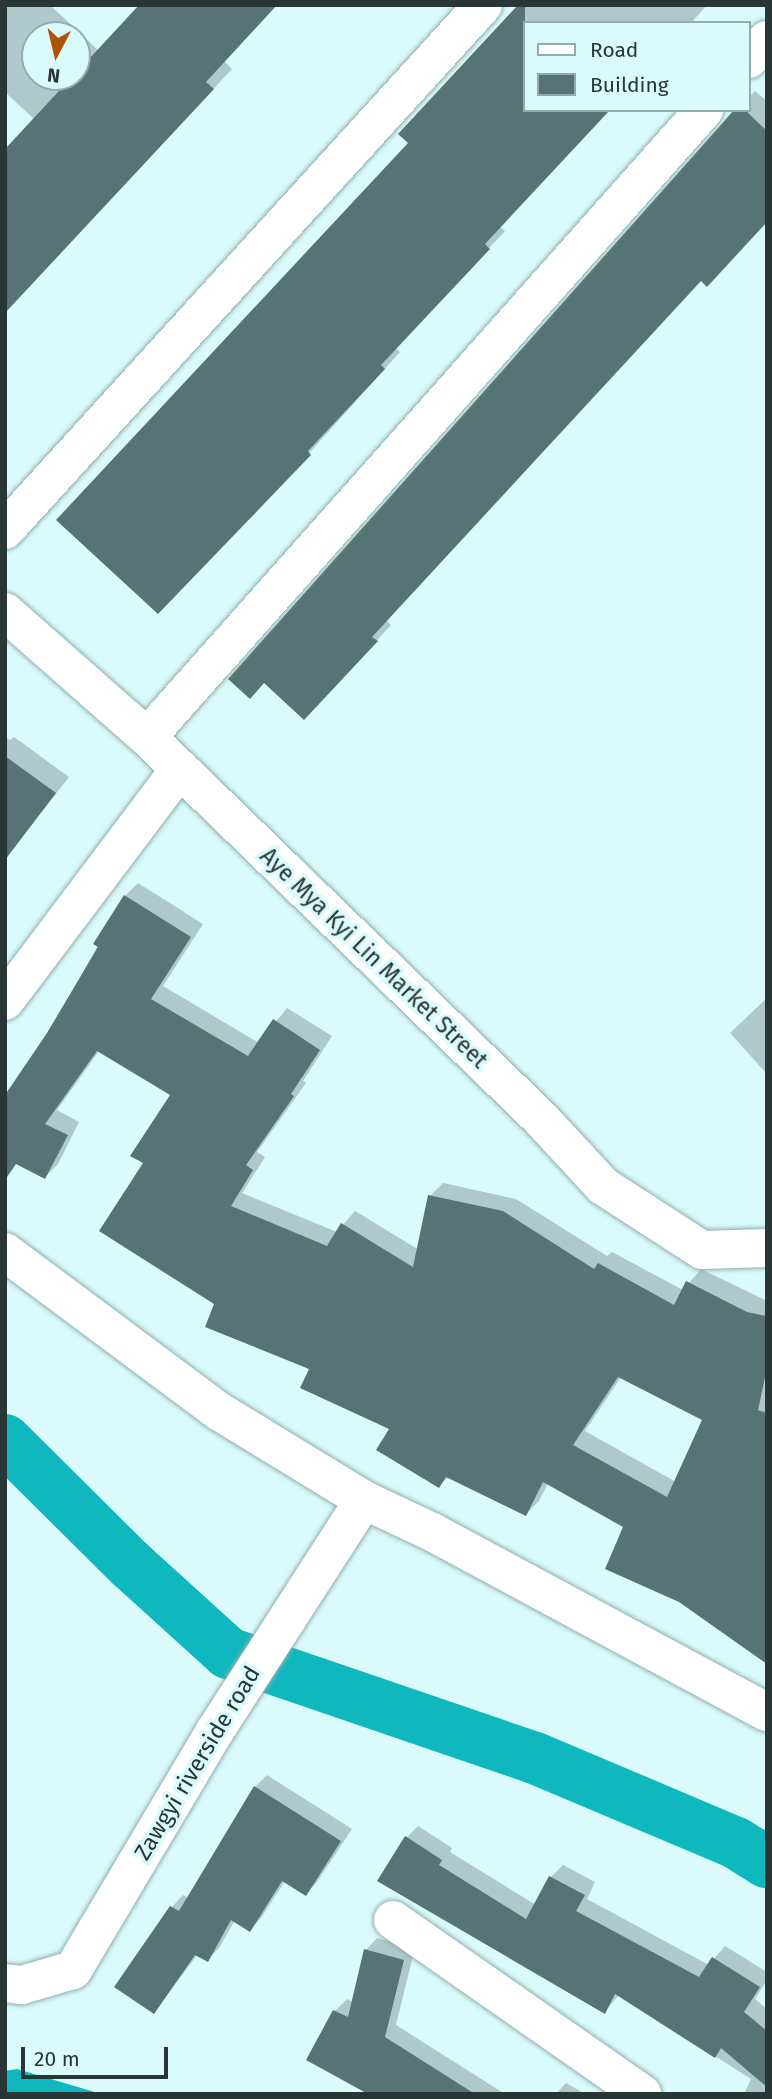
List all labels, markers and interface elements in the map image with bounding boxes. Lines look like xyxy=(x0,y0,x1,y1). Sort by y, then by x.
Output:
north arrow xyxy=(21,21,91,91)
legend xyxy=(524,21,751,112)
text: Road xyxy=(590,37,638,63)
text: N xyxy=(46,63,61,88)
text: Building xyxy=(590,72,669,98)
street label: Aye Mya Kyi Lin Market Street xyxy=(255,842,493,1074)
street label: Zawgyi riverside road xyxy=(128,1661,266,1865)
scale bar xyxy=(24,2032,172,2076)
text: 20 m xyxy=(34,2046,80,2072)

